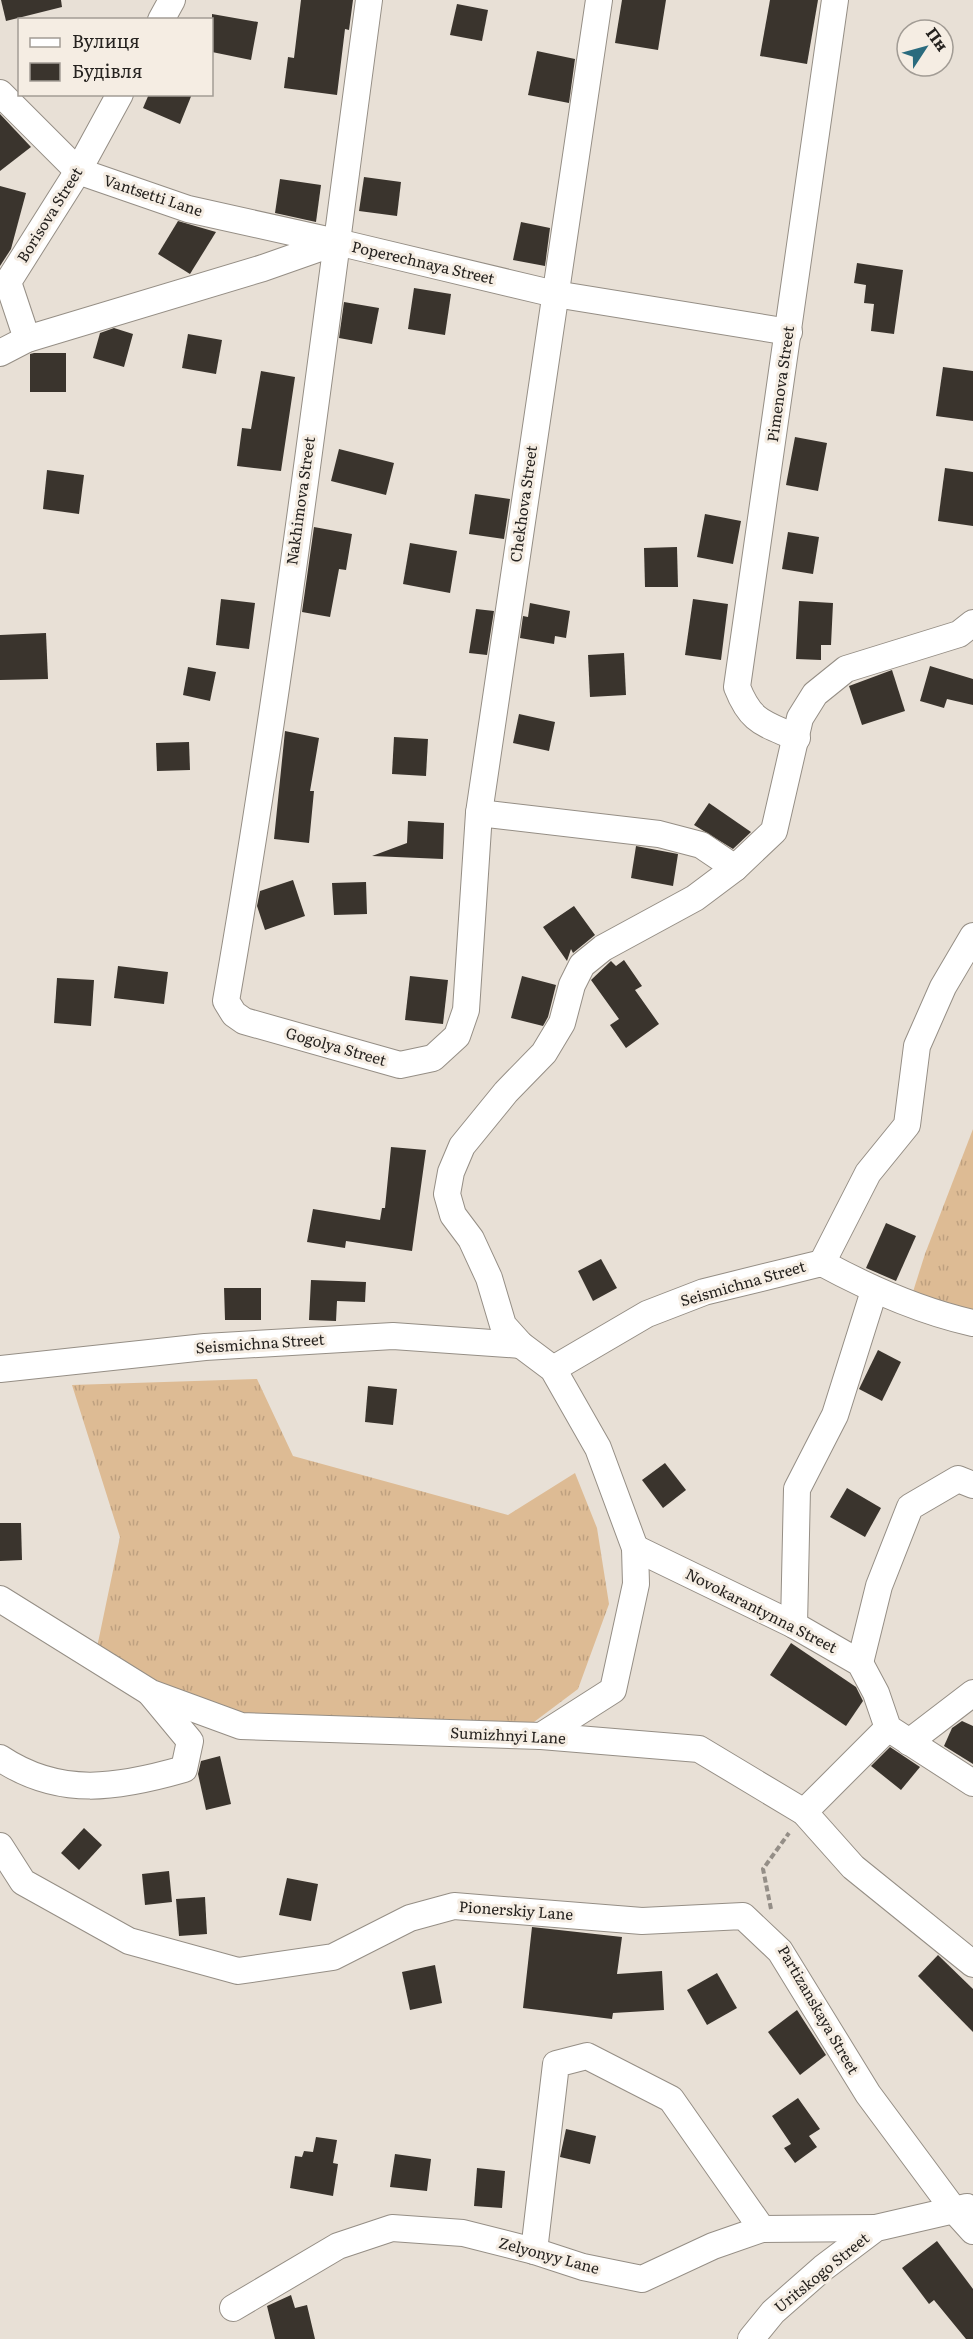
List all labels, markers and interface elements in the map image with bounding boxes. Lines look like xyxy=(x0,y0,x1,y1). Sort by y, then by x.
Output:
legend xyxy=(18,18,213,96)
north arrow xyxy=(895,18,955,78)
text: Пн xyxy=(921,21,955,56)
text: Вулиця xyxy=(72,27,140,54)
text: Будівля xyxy=(72,57,143,84)
street label: Borisova Street xyxy=(10,162,87,266)
street label: Vantsetti Lane xyxy=(101,168,206,221)
street label: Poperechnaya Street xyxy=(350,234,497,289)
street label: Pimenova Street xyxy=(760,324,799,443)
street label: Nakhimova Street xyxy=(279,435,320,567)
street label: Chekhova Street xyxy=(503,444,542,564)
street label: Gogolya Street xyxy=(283,1020,389,1071)
street label: Seismichna Street xyxy=(677,1254,808,1311)
street label: Seismichna Street xyxy=(195,1327,325,1358)
street label: Novokarantynna Street xyxy=(682,1561,841,1658)
street label: Sumizhnyi Lane xyxy=(450,1720,567,1749)
street label: Pionerskiy Lane xyxy=(458,1894,574,1925)
street label: Partizanskaya Street xyxy=(773,1940,866,2078)
street label: Uritskogo Street xyxy=(769,2226,874,2317)
street label: Zelyonyy Lane xyxy=(496,2230,602,2279)

